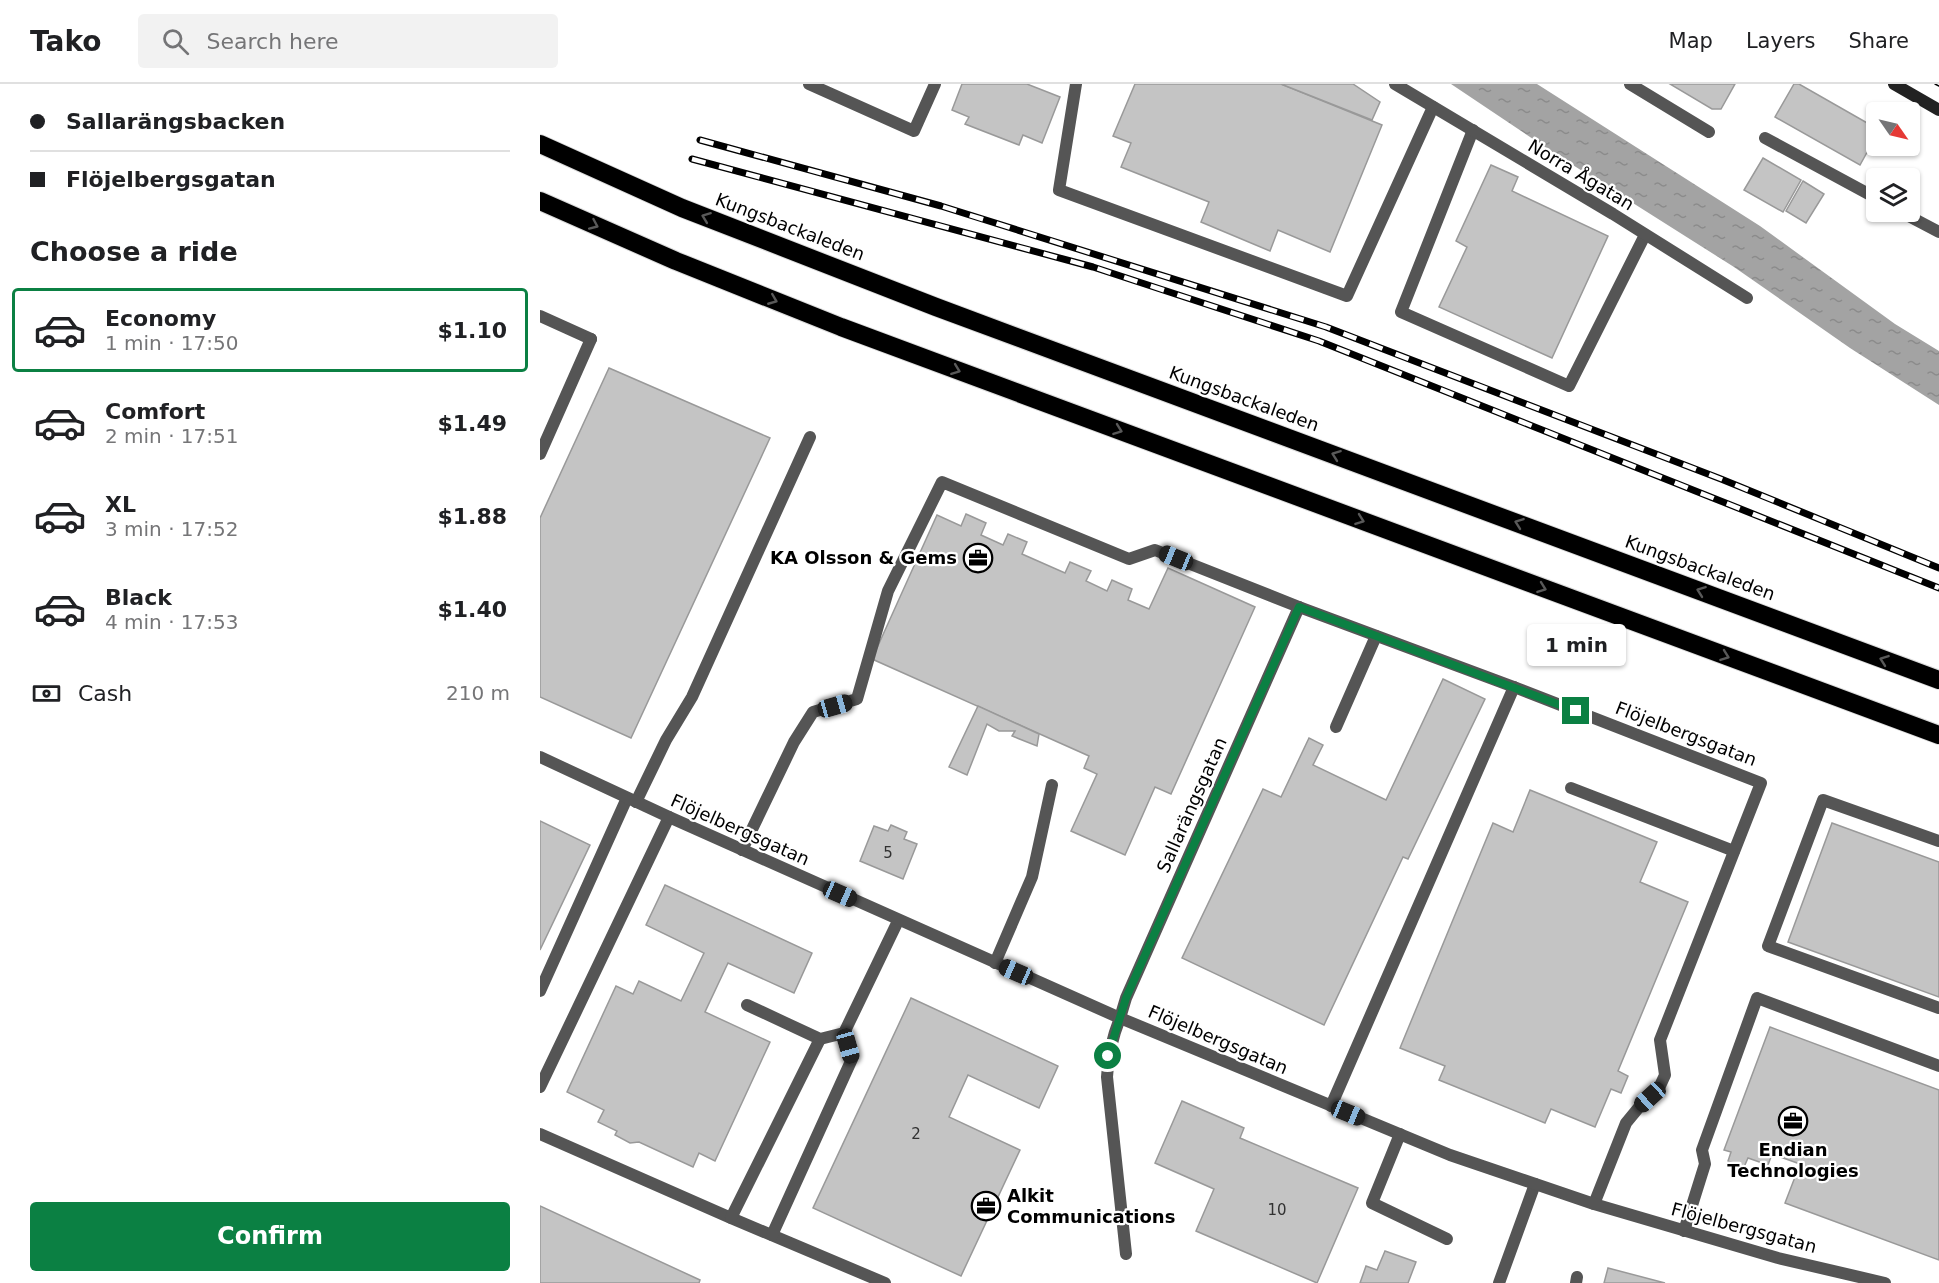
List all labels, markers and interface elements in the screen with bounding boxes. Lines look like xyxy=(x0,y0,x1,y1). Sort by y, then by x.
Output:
search box xyxy=(138,14,558,68)
text: Tako xyxy=(30,25,102,58)
icon: search xyxy=(159,25,192,58)
text: Search here xyxy=(207,29,339,54)
text: Map xyxy=(1669,29,1713,53)
text: Layers xyxy=(1746,29,1815,53)
text: Share xyxy=(1848,29,1909,53)
north arrow xyxy=(1866,102,1920,156)
map controls xyxy=(1866,102,1920,222)
text: Sallarängsbacken xyxy=(66,109,285,134)
street label: Norra Ågatan xyxy=(1524,135,1638,214)
text: Flöjelbergsgatan xyxy=(66,167,276,192)
button: layers xyxy=(1866,168,1920,222)
street label: Kungsbackaleden xyxy=(713,188,868,265)
one-way arrow xyxy=(701,212,712,225)
one-way arrow xyxy=(587,218,598,230)
text: Choose a ride xyxy=(30,236,238,267)
one-way arrow xyxy=(767,293,778,305)
icon: car xyxy=(33,303,87,357)
text: Economy xyxy=(105,306,216,331)
text: $1.10 xyxy=(437,318,507,343)
text: 1 min · 17:50 xyxy=(105,331,239,355)
one-way arrow xyxy=(950,362,960,375)
street label: Kungsbackaleden xyxy=(1166,362,1322,435)
icon: car xyxy=(33,396,87,450)
text: Comfort xyxy=(105,399,205,424)
text: $1.49 xyxy=(437,411,507,436)
one-way arrow xyxy=(1112,423,1123,436)
text: 2 min · 17:51 xyxy=(105,424,239,448)
one-way arrow xyxy=(1331,450,1342,463)
icon: car xyxy=(33,489,87,543)
text: XL xyxy=(105,492,136,517)
text: $1.88 xyxy=(437,504,507,529)
one-way arrow xyxy=(1354,513,1364,526)
text: 3 min · 17:52 xyxy=(105,517,239,541)
one-way arrow xyxy=(1514,518,1525,531)
street label: Kungsbackaleden xyxy=(1622,531,1778,604)
office icon: KA Olsson & Gems xyxy=(962,542,994,574)
car xyxy=(1156,543,1196,573)
place label: KA Olsson & Gems xyxy=(770,547,957,568)
one-way arrow xyxy=(1536,581,1547,593)
icon: car xyxy=(33,582,87,636)
text: Black xyxy=(105,585,172,610)
one-way arrow xyxy=(1697,586,1707,599)
text: $1.40 xyxy=(437,597,507,622)
text: 4 min · 17:53 xyxy=(105,610,239,634)
callout: 1 min xyxy=(1526,624,1626,666)
text: 1 min xyxy=(1545,633,1608,657)
one-way arrow xyxy=(1719,649,1730,661)
one-way arrow xyxy=(1879,654,1890,667)
icon: cash xyxy=(30,677,63,710)
text: Cash xyxy=(78,681,132,706)
text: 210 m xyxy=(446,681,510,705)
car xyxy=(815,692,855,720)
route end xyxy=(1562,697,1589,724)
street label: Flöjelbergsgatan xyxy=(1612,697,1760,770)
street label: Sallarängsgatan xyxy=(1152,734,1231,876)
street label: Flöjelbergsgatan xyxy=(668,789,813,870)
house number: 5 xyxy=(883,844,893,862)
car xyxy=(820,878,860,910)
car xyxy=(996,956,1036,988)
street label: Flöjelbergsgatan xyxy=(1145,1001,1291,1078)
car xyxy=(834,1026,862,1066)
route start xyxy=(1094,1042,1121,1069)
car xyxy=(1631,1078,1669,1116)
car xyxy=(1328,1098,1368,1128)
office icon: Endian Technologies xyxy=(1777,1105,1809,1137)
house number: 2 xyxy=(911,1125,921,1143)
place label: Endian Technologies xyxy=(1727,1139,1859,1181)
place label: Alkit Communications xyxy=(1007,1185,1175,1227)
office icon: Alkit Communications xyxy=(970,1190,1002,1222)
street label: Flöjelbergsgatan xyxy=(1669,1198,1819,1257)
house number: 10 xyxy=(1267,1201,1287,1219)
button: Confirm xyxy=(30,1202,510,1271)

